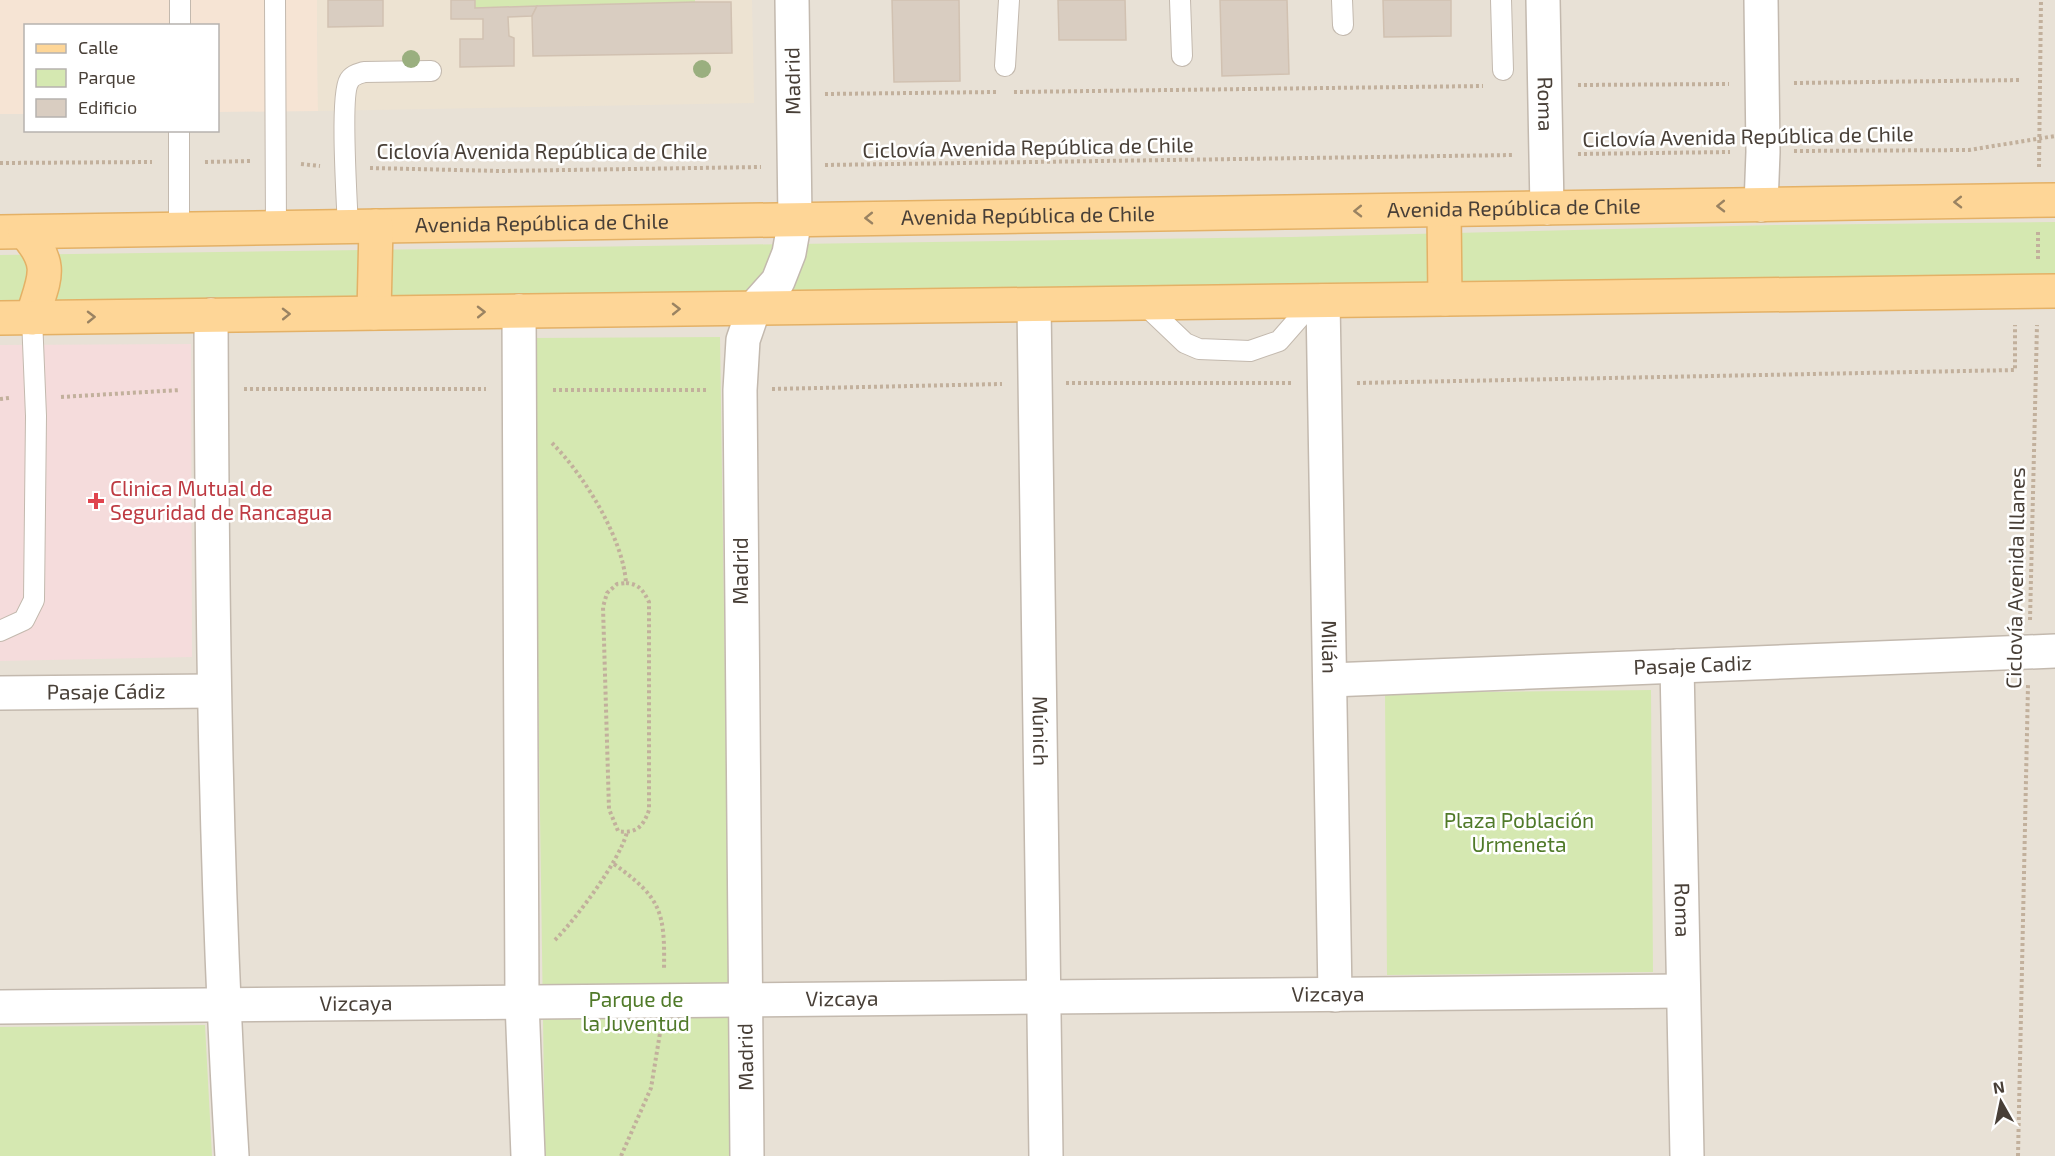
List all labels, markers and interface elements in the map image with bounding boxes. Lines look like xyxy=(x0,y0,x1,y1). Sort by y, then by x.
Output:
legend xyxy=(24,24,219,132)
text: Calle xyxy=(78,36,119,58)
street label: Madrid xyxy=(778,47,805,115)
text: Parque xyxy=(78,66,136,88)
street label: Roma xyxy=(1533,76,1560,132)
text: Edificio xyxy=(78,96,137,118)
street label: Ciclovía Avenida República de Chile xyxy=(1582,120,1914,151)
street label: Ciclovía Avenida República de Chile xyxy=(862,131,1194,162)
street label: Ciclovía Avenida República de Chile xyxy=(376,138,708,163)
street label: Avenida República de Chile xyxy=(1387,192,1641,221)
one-way arrow xyxy=(1953,196,1962,208)
one-way arrow xyxy=(1716,199,1725,212)
street label: Avenida República de Chile xyxy=(901,200,1155,229)
one-way arrow xyxy=(1353,205,1362,217)
street label: Avenida República de Chile xyxy=(415,208,669,237)
one-way arrow xyxy=(864,212,873,224)
one-way arrow xyxy=(671,303,680,315)
one-way arrow xyxy=(476,306,485,318)
one-way arrow xyxy=(281,308,290,320)
one-way arrow xyxy=(86,311,95,323)
street label: Ciclovía Avenida Illanes xyxy=(2000,467,2029,689)
place label: Clinica Mutual de Seguridad de Rancagua xyxy=(110,475,332,524)
marker: Clinica Mutual de Seguridad de Rancagua xyxy=(87,492,105,510)
street label: Madrid xyxy=(727,537,752,605)
street label: Milán xyxy=(1318,620,1343,674)
street label: Pasaje Cadiz xyxy=(1633,649,1752,679)
street label: Pasaje Cádiz xyxy=(46,677,165,704)
street label: Múnich xyxy=(1029,696,1055,766)
park label: Plaza Población Urmeneta xyxy=(1444,807,1594,856)
street label: Roma xyxy=(1670,882,1697,938)
street label: Vizcaya xyxy=(1291,980,1365,1006)
street label: Vizcaya xyxy=(805,985,879,1010)
park label: Parque de la Juventud xyxy=(582,986,690,1035)
street label: Vizcaya xyxy=(319,989,393,1015)
street label: Madrid xyxy=(731,1023,758,1091)
north arrow xyxy=(1971,1072,2031,1132)
text: N xyxy=(1991,1076,2006,1097)

